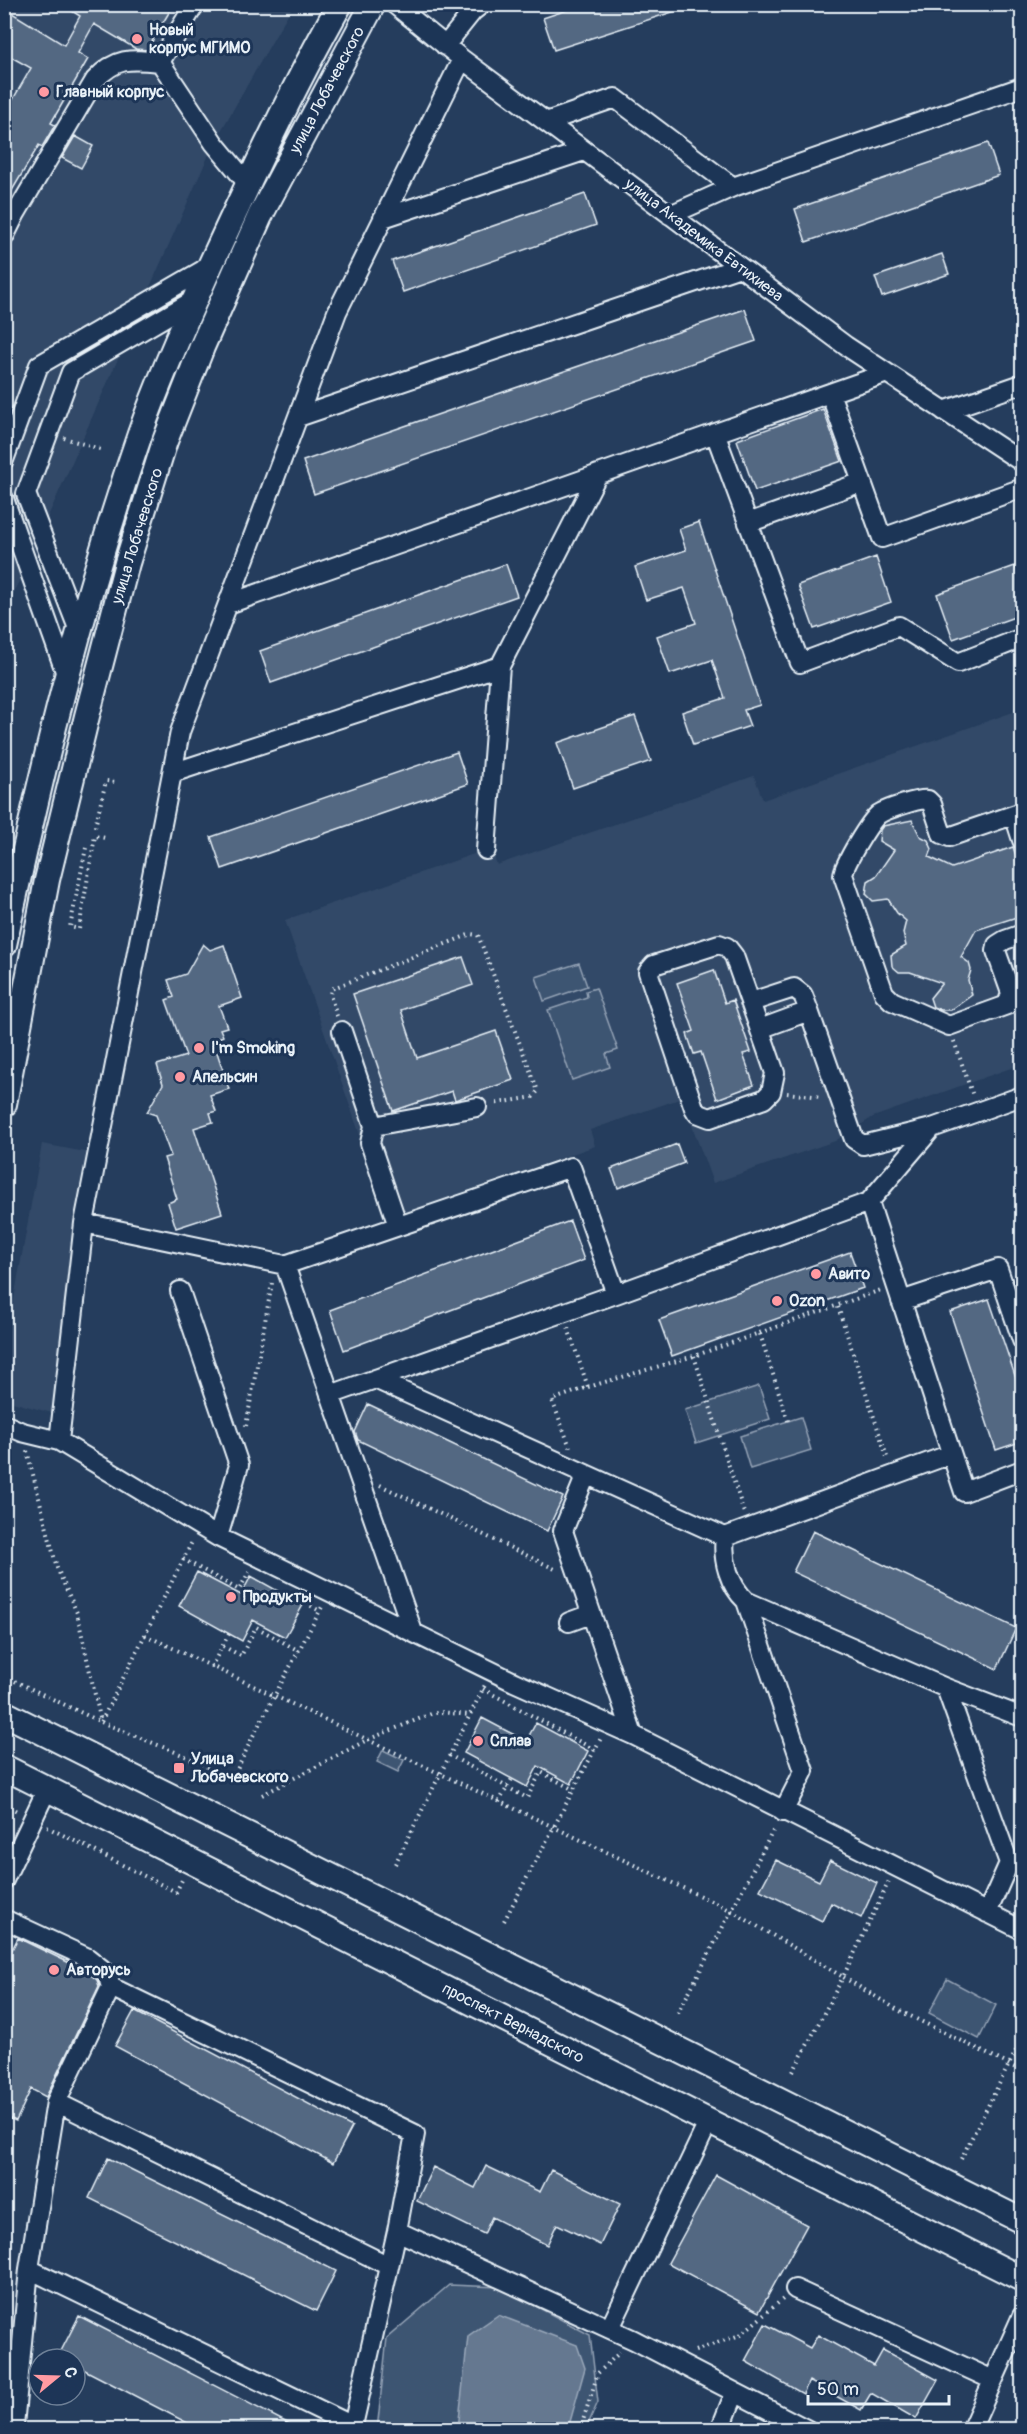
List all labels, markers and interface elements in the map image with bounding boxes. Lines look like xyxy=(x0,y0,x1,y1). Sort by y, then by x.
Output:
place label: Новый корпус МГИМО xyxy=(149,20,250,58)
street label: улица Лобачевского xyxy=(285,23,369,158)
marker: Новый корпус МГИМО xyxy=(130,32,144,46)
place label: Главный корпус xyxy=(56,82,164,102)
marker: Главный корпус xyxy=(37,85,51,99)
street label: улица Академика Евтихиева xyxy=(620,173,787,306)
street label: улица Лобачевского xyxy=(107,465,167,607)
place label: I'm Smoking xyxy=(211,1038,295,1058)
marker: I'm Smoking xyxy=(192,1041,206,1055)
place label: Апельсин xyxy=(192,1067,257,1087)
marker: Апельсин xyxy=(173,1070,187,1084)
place label: Авито xyxy=(828,1264,870,1284)
marker: Авито xyxy=(809,1267,823,1281)
place label: Ozon xyxy=(789,1291,825,1311)
marker: Ozon xyxy=(770,1294,784,1308)
place label: Продукты xyxy=(243,1587,312,1607)
marker: Продукты xyxy=(224,1590,238,1604)
place label: Сплав xyxy=(490,1731,532,1751)
marker: Сплав xyxy=(471,1734,485,1748)
place label: Улица Лобачевского xyxy=(190,1749,289,1787)
marker: Улица Лобачевского xyxy=(172,1761,186,1775)
place label: Авторусь xyxy=(66,1960,131,1980)
marker: Авторусь xyxy=(47,1963,61,1977)
street label: проспект Вернадского xyxy=(439,1979,588,2068)
north arrow xyxy=(27,2347,87,2407)
text: С xyxy=(59,2365,81,2380)
scale bar xyxy=(808,2368,949,2406)
text: 50 m xyxy=(817,2378,859,2401)

